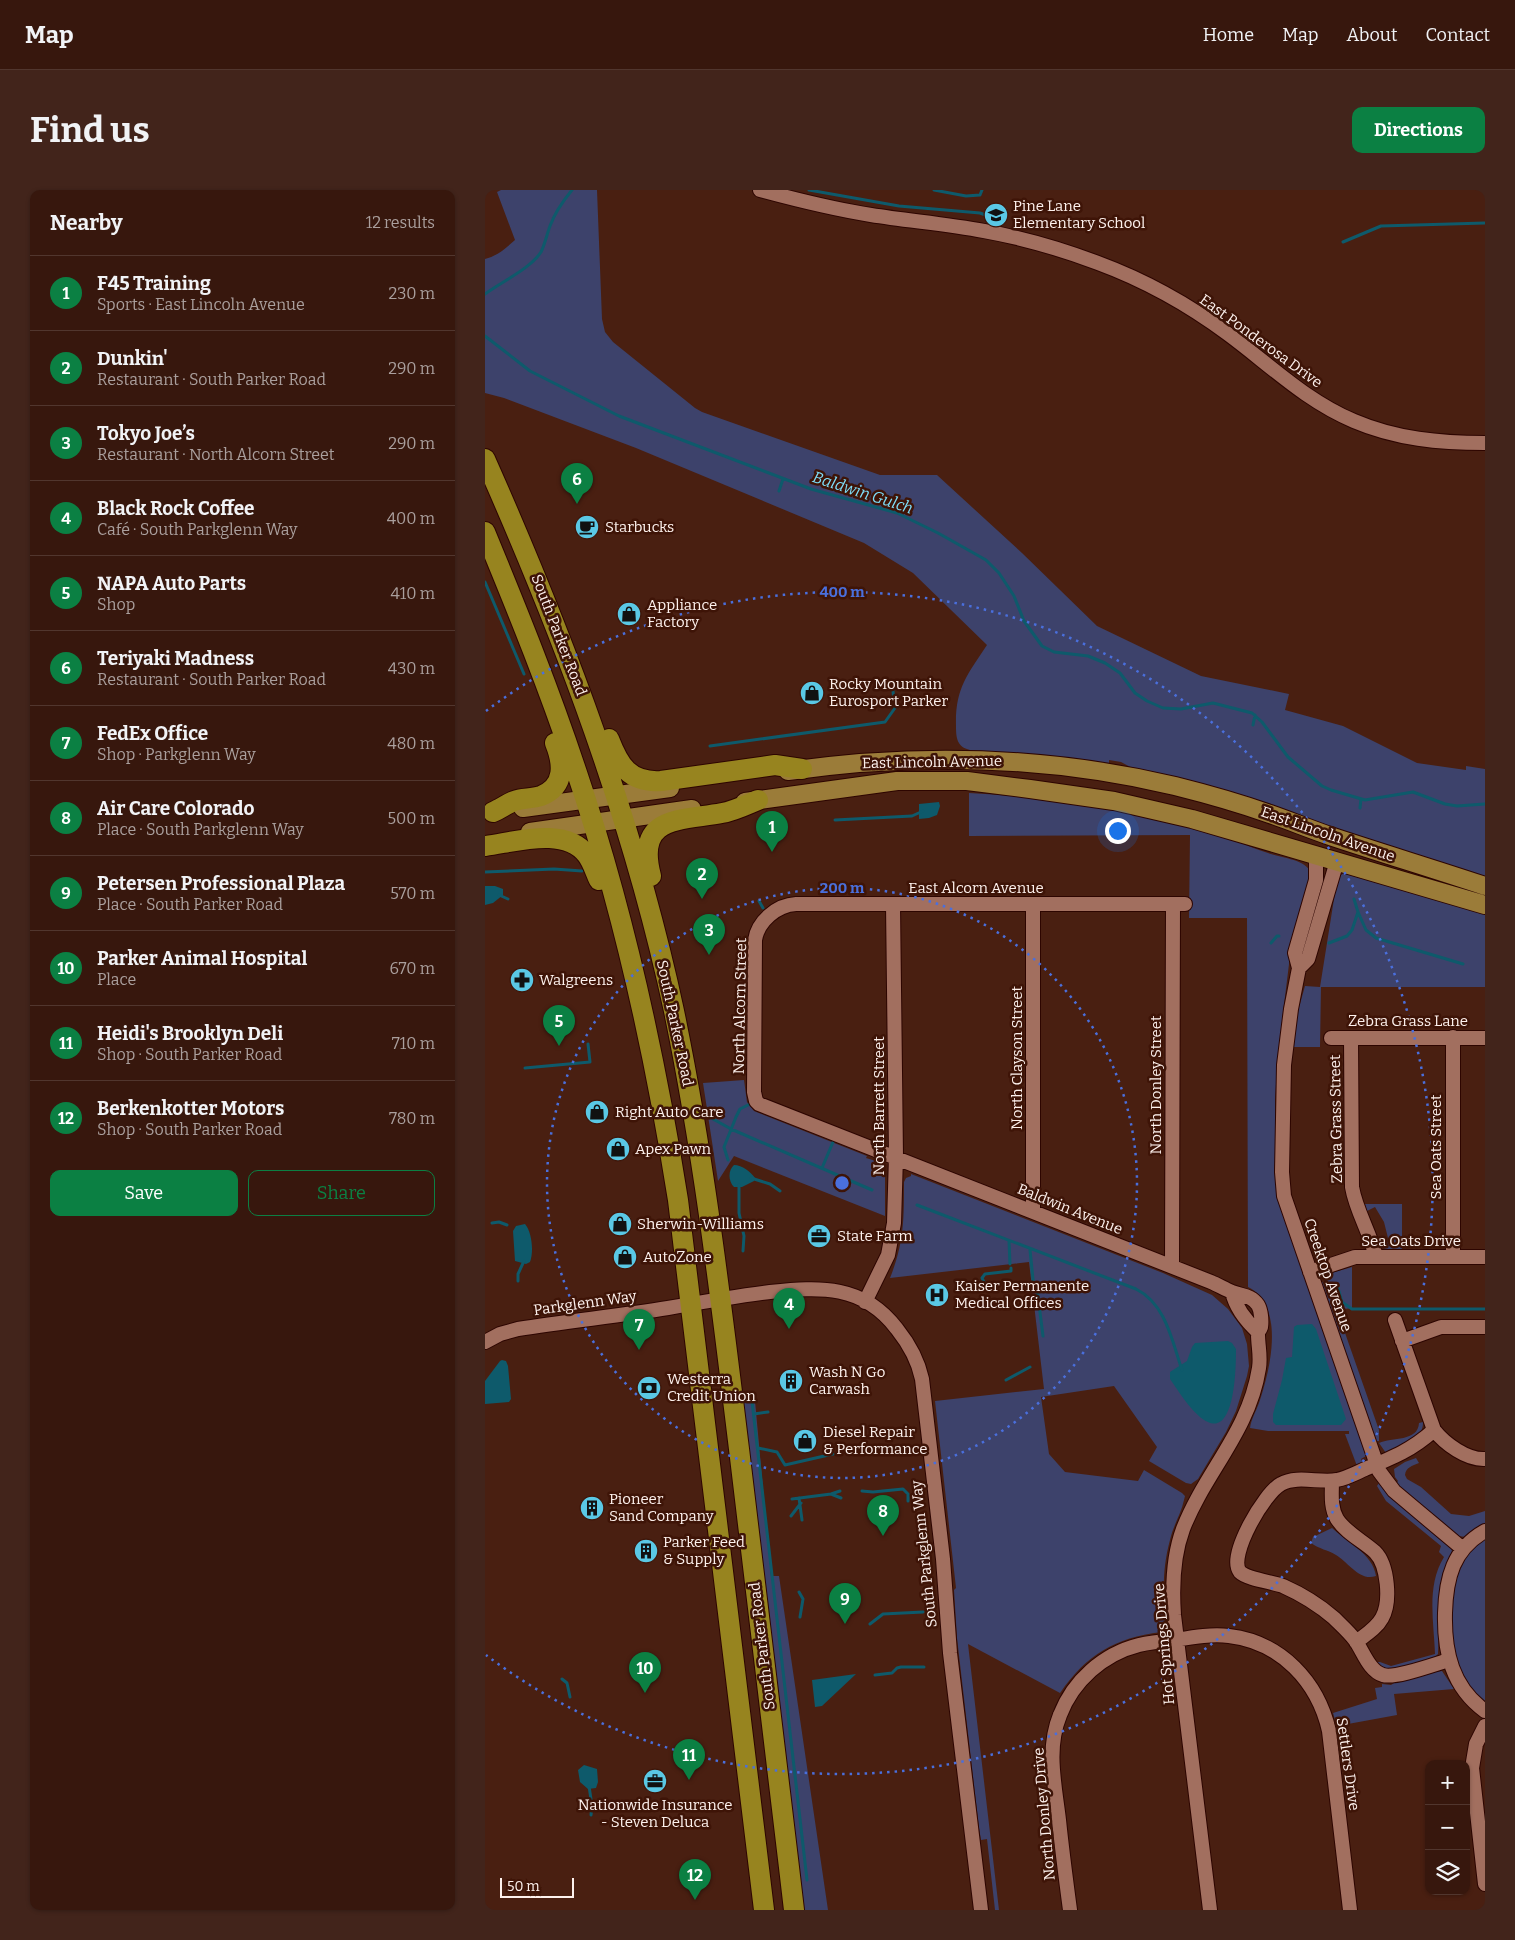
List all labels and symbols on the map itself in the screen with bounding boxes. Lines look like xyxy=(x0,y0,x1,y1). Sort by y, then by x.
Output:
place label: Pine Lane Elementary School xyxy=(1013,197,1145,232)
school or university icon: Pine Lane Elementary School xyxy=(983,202,1009,228)
street label: East Ponderosa Drive xyxy=(1196,291,1326,391)
pin: 6 xyxy=(561,463,593,504)
water label: Baldwin Gulch xyxy=(810,467,915,518)
cafe icon: Starbucks xyxy=(574,514,600,540)
place label: Starbucks xyxy=(605,518,674,536)
street label: South Parker Road xyxy=(528,572,590,698)
text: 400 m xyxy=(819,583,865,601)
place label: Appliance Factory xyxy=(647,596,717,631)
shop icon: Appliance Factory xyxy=(616,601,642,627)
place label: Rocky Mountain Eurosport Parker xyxy=(829,675,948,710)
shop icon: Rocky Mountain Eurosport Parker xyxy=(799,680,825,706)
street label: East Lincoln Avenue xyxy=(862,752,1002,772)
street label: East Lincoln Avenue xyxy=(1259,803,1397,865)
pin: 1 xyxy=(756,811,788,852)
your location xyxy=(1105,818,1131,844)
pin: 2 xyxy=(686,858,718,899)
text: 200 m xyxy=(820,879,865,897)
street label: East Alcorn Avenue xyxy=(908,879,1044,897)
pin: 3 xyxy=(693,914,725,955)
street label: North Alcorn Street xyxy=(730,937,750,1074)
street label: South Parker Road xyxy=(653,958,697,1088)
pharmacy icon: Walgreens xyxy=(509,967,535,993)
place label: Walgreens xyxy=(539,971,613,989)
street label: North Clayson Street xyxy=(1008,986,1026,1130)
pin: 5 xyxy=(543,1005,575,1046)
street label: Zebra Grass Lane xyxy=(1348,1012,1468,1030)
street label: North Donley Street xyxy=(1147,1015,1165,1154)
street label: North Barrett Street xyxy=(870,1036,888,1176)
street label: Zebra Grass Street xyxy=(1326,1054,1346,1183)
street label: Sea Oats Street xyxy=(1427,1094,1445,1200)
shop icon: Right Auto Care xyxy=(584,1099,610,1125)
place label: Right Auto Care xyxy=(615,1103,723,1121)
shop icon: Apex Pawn xyxy=(605,1136,631,1162)
place label: Apex Pawn xyxy=(635,1140,712,1158)
centre of rings xyxy=(833,1174,851,1192)
street label: Baldwin Avenue xyxy=(1015,1180,1125,1238)
shop icon: Sherwin-Williams xyxy=(607,1211,633,1237)
place label: Sherwin-Williams xyxy=(637,1215,764,1233)
street label: Creektop Avenue xyxy=(1300,1216,1356,1334)
office icon: State Farm xyxy=(806,1223,832,1249)
place label: State Farm xyxy=(837,1227,913,1245)
street label: Sea Oats Drive xyxy=(1361,1232,1461,1250)
shop icon: AutoZone xyxy=(612,1244,638,1270)
place label: AutoZone xyxy=(643,1248,712,1266)
place label: Kaiser Permanente Medical Offices xyxy=(955,1277,1089,1312)
hospital icon: Kaiser Permanente Medical Offices xyxy=(924,1282,950,1308)
street label: Parkglenn Way xyxy=(532,1287,638,1319)
pin: 4 xyxy=(773,1288,805,1329)
pin: 7 xyxy=(623,1309,655,1350)
place label: Wash N Go Carwash xyxy=(809,1363,885,1398)
building icon: Wash N Go Carwash xyxy=(778,1368,804,1394)
place label: Westerra Credit Union xyxy=(667,1370,756,1405)
bank icon: Westerra Credit Union xyxy=(636,1375,662,1401)
place label: Diesel Repair & Performance xyxy=(823,1423,927,1458)
shop icon: Diesel Repair & Performance xyxy=(792,1428,818,1454)
street label: South Parkglenn Way xyxy=(907,1479,941,1629)
place label: Pioneer Sand Company xyxy=(609,1490,714,1525)
building icon: Pioneer Sand Company xyxy=(579,1495,605,1521)
pin: 8 xyxy=(867,1495,899,1536)
place label: Parker Feed & Supply xyxy=(663,1533,745,1568)
building icon: Parker Feed & Supply xyxy=(633,1538,659,1564)
street label: South Parker Road xyxy=(745,1581,779,1711)
street label: Hot Springs Drive xyxy=(1150,1582,1178,1706)
pin: 9 xyxy=(829,1583,861,1624)
pin: 10 xyxy=(629,1652,661,1693)
street label: Settlers Drive xyxy=(1333,1716,1363,1812)
pin: 11 xyxy=(673,1739,705,1780)
street label: North Donley Drive xyxy=(1029,1747,1059,1881)
office icon: Nationwide Insurance - Steven Deluca xyxy=(642,1768,668,1794)
place label: Nationwide Insurance - Steven Deluca xyxy=(578,1796,732,1831)
pin: 12 xyxy=(679,1859,711,1900)
scale bar xyxy=(500,1875,574,1898)

